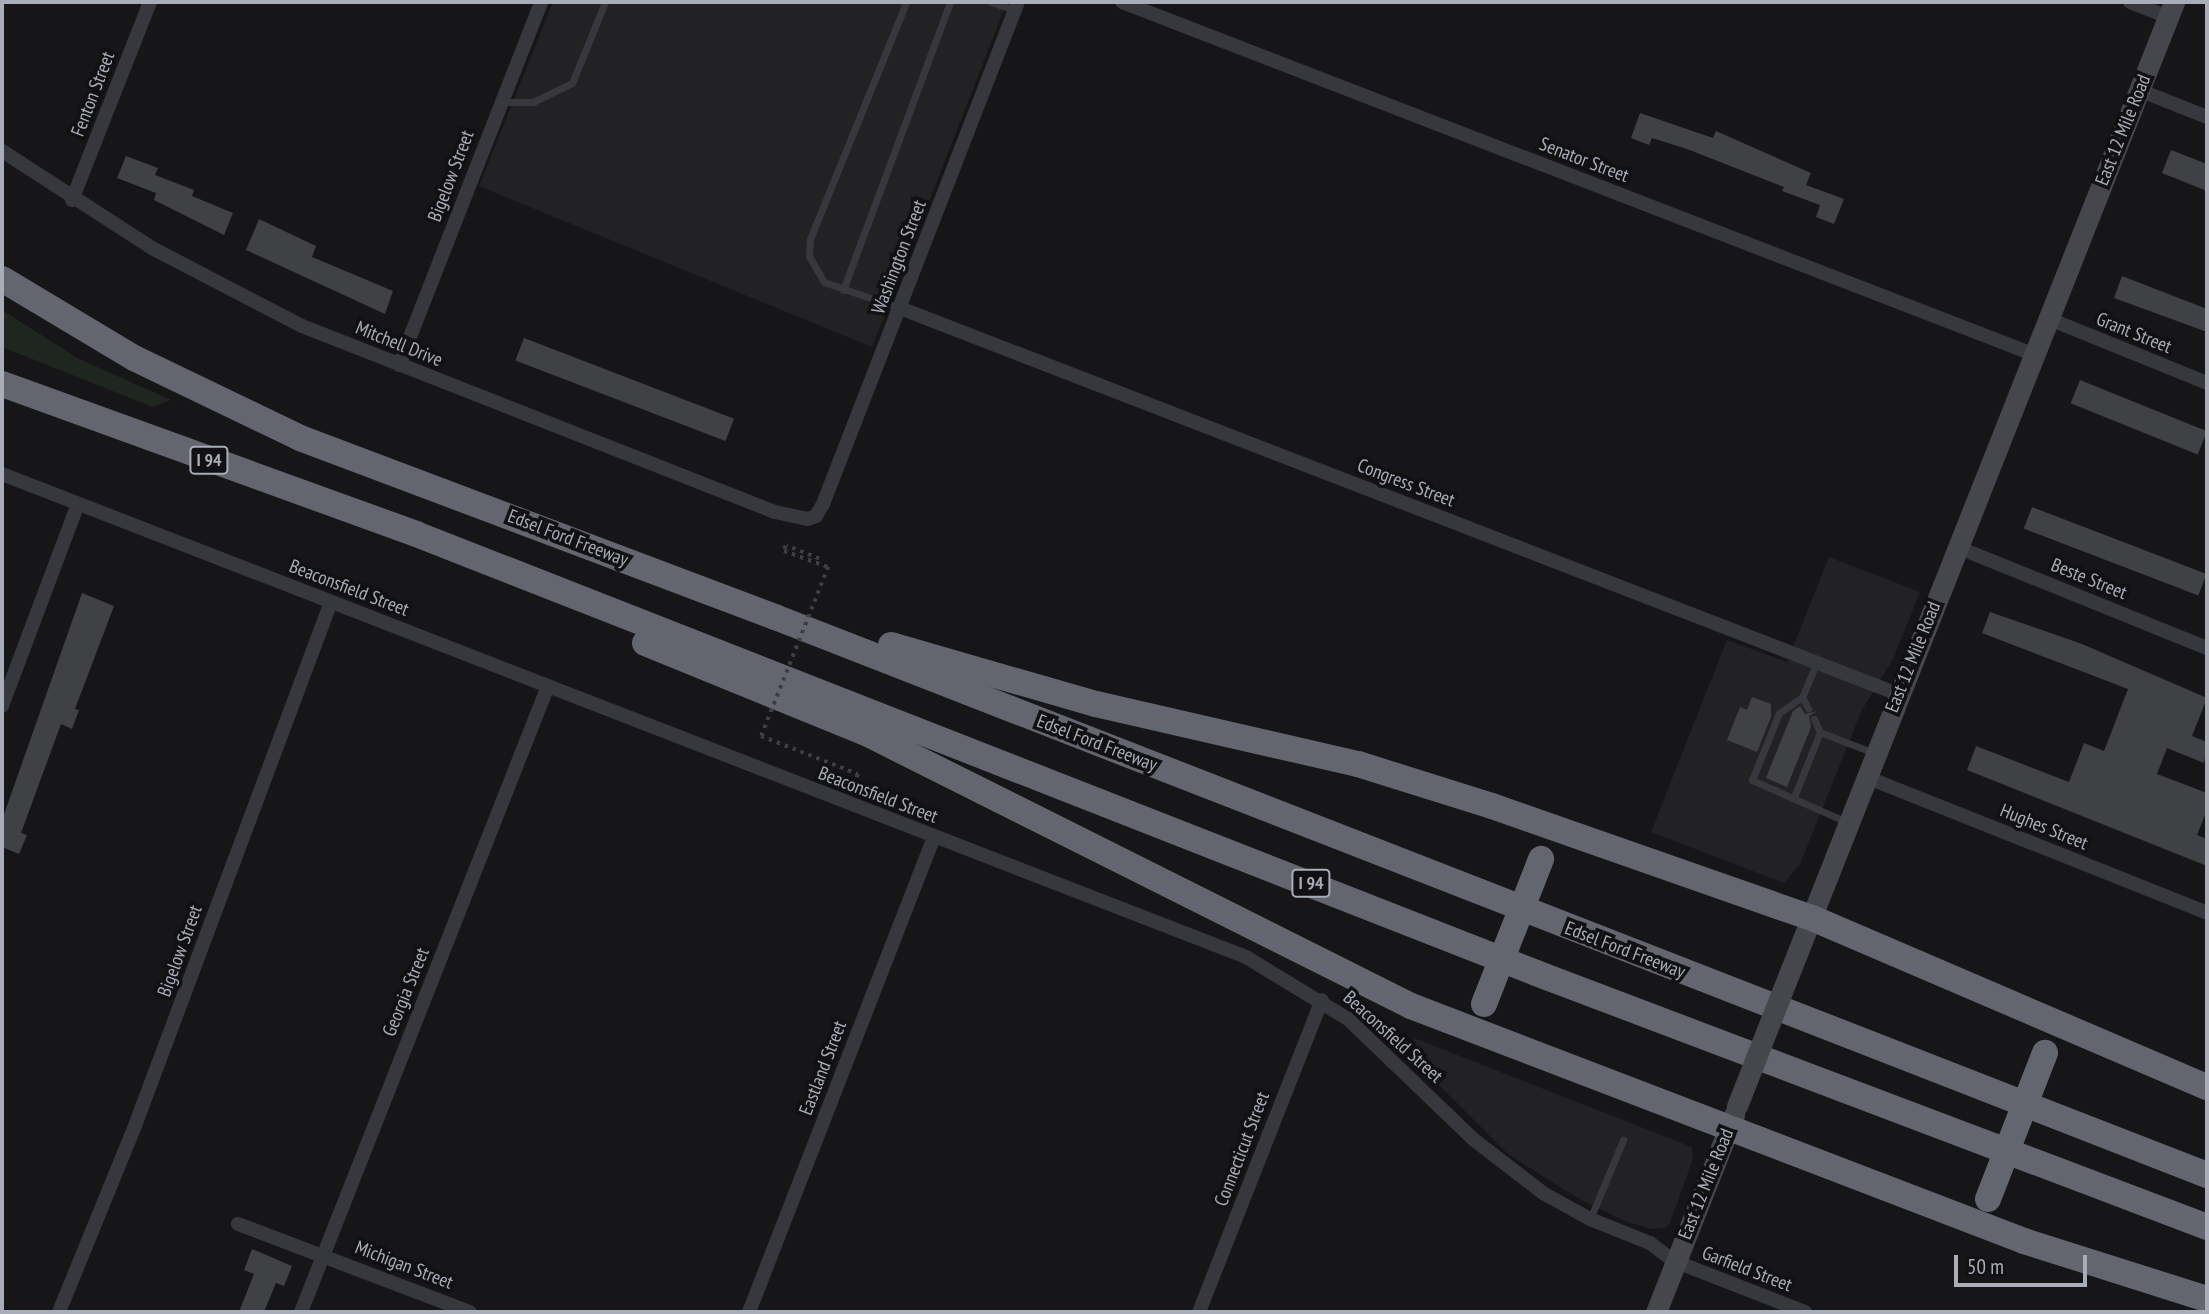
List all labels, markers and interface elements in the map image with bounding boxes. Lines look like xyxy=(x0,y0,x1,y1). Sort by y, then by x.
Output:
street label: Fenton Street xyxy=(66,48,120,140)
street label: East 12 Mile Road xyxy=(2090,71,2156,189)
street label: Bigelow Street xyxy=(423,127,479,225)
street label: Senator Street xyxy=(1536,133,1632,187)
street label: Washington Street xyxy=(867,197,931,317)
street label: Grant Street xyxy=(2093,308,2175,358)
street label: Mitchell Drive xyxy=(352,316,446,372)
road number: I 94 xyxy=(188,446,230,474)
street label: Congress Street xyxy=(1354,454,1458,512)
street label: Edsel Ford Freeway xyxy=(505,505,631,571)
street label: Beste Street xyxy=(2048,554,2130,604)
street label: Beaconsfield Street xyxy=(286,555,412,621)
street label: East 12 Mile Road xyxy=(1880,598,1946,716)
street label: Edsel Ford Freeway xyxy=(1034,710,1160,776)
street label: Beaconsfield Street xyxy=(815,762,941,828)
street label: Hughes Street xyxy=(1997,799,2091,855)
road number: I 94 xyxy=(1290,868,1332,898)
street label: Bigelow Street xyxy=(153,902,207,1000)
street label: Edsel Ford Freeway xyxy=(1562,917,1688,983)
street label: Georgia Street xyxy=(378,944,434,1040)
street label: Beaconsfield Street xyxy=(1339,986,1447,1088)
street label: Eastland Street xyxy=(795,1018,851,1118)
street label: Connecticut Street xyxy=(1210,1089,1274,1209)
street label: East 12 Mile Road xyxy=(1673,1125,1739,1243)
street label: Michigan Street xyxy=(352,1236,456,1294)
scale bar xyxy=(1957,1240,2090,1284)
street label: Garfield Street xyxy=(1699,1241,1795,1297)
text: 50 m xyxy=(1967,1253,2004,1280)

